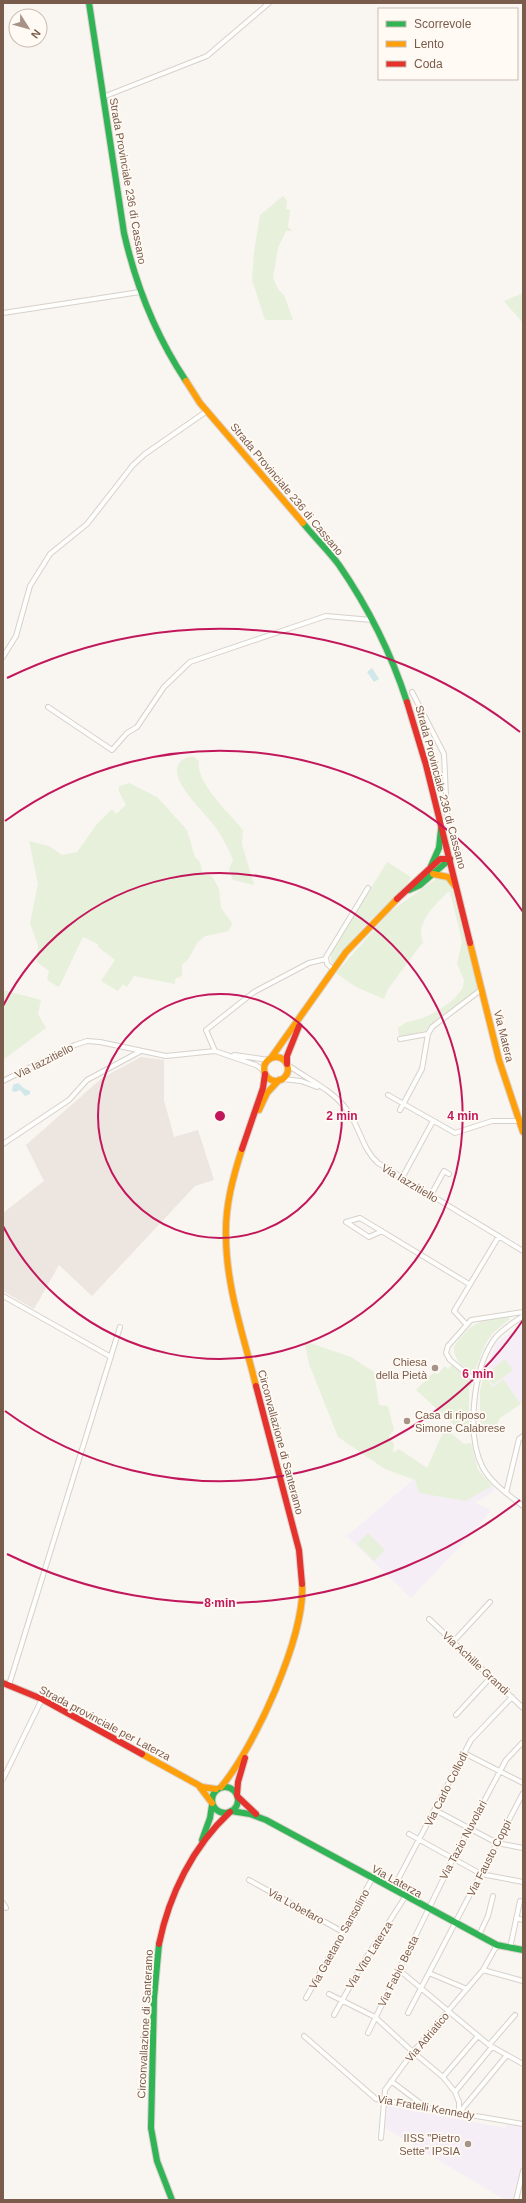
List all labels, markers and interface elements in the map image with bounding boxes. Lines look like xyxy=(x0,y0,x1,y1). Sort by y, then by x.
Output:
north arrow xyxy=(8,8,48,48)
legend xyxy=(378,8,518,80)
text: Scorrevole xyxy=(414,17,472,31)
text: N xyxy=(29,27,43,41)
text: Lento xyxy=(414,37,444,51)
text: Coda xyxy=(414,57,443,71)
street label: Strada Provinciale 236 di Cassano xyxy=(107,97,149,265)
street label: Strada Provinciale 236 di Cassano xyxy=(228,421,346,557)
street label: Strada Provinciale 236 di Cassano xyxy=(413,704,469,870)
street label: Via Matera xyxy=(492,1009,516,1064)
street label: Via Iazzitiello xyxy=(13,1041,75,1081)
centre of rings xyxy=(213,1109,227,1123)
text: 2 min xyxy=(326,1109,358,1123)
text: 4 min xyxy=(447,1109,479,1123)
street label: Via Iazzitiello xyxy=(379,1161,441,1205)
place label: Chiesa della Pietà xyxy=(376,1356,428,1381)
marker: Chiesa della Pietà xyxy=(430,1363,440,1373)
text: 6 min xyxy=(462,1367,494,1381)
street label: Circonvallazione di Santeramo xyxy=(256,1368,306,1516)
place label: Casa di riposo Simone Calabrese xyxy=(415,1409,506,1434)
marker: Casa di riposo Simone Calabrese xyxy=(402,1416,412,1426)
text: 8 min xyxy=(204,1596,236,1610)
street label: Via Achille Grandi xyxy=(440,1629,512,1697)
street label: Strada provinciale per Laterza xyxy=(37,1683,173,1763)
street label: Via Carlo Collodi xyxy=(422,1750,470,1828)
street label: Via Tazio Nuvolari xyxy=(437,1798,489,1882)
street label: Via Fausto Coppi xyxy=(465,1818,513,1898)
street label: Via Laterza xyxy=(370,1862,425,1900)
street label: Via Lobefaro xyxy=(266,1886,326,1926)
street label: Via Gaetano Sansolino xyxy=(307,1887,371,1991)
street label: Via Vito Laterza xyxy=(343,1918,395,1991)
street label: Via Fabio Besta xyxy=(376,1933,421,2008)
street label: Circonvallazione di Santeramo xyxy=(135,1949,155,2099)
street label: Via Adriatico xyxy=(403,2010,451,2064)
street label: Via Fratelli Kennedy xyxy=(377,2093,476,2122)
place label: IISS "Pietro Sette" IPSIA xyxy=(399,2132,461,2157)
marker: IISS "Pietro Sette" IPSIA xyxy=(463,2139,473,2149)

